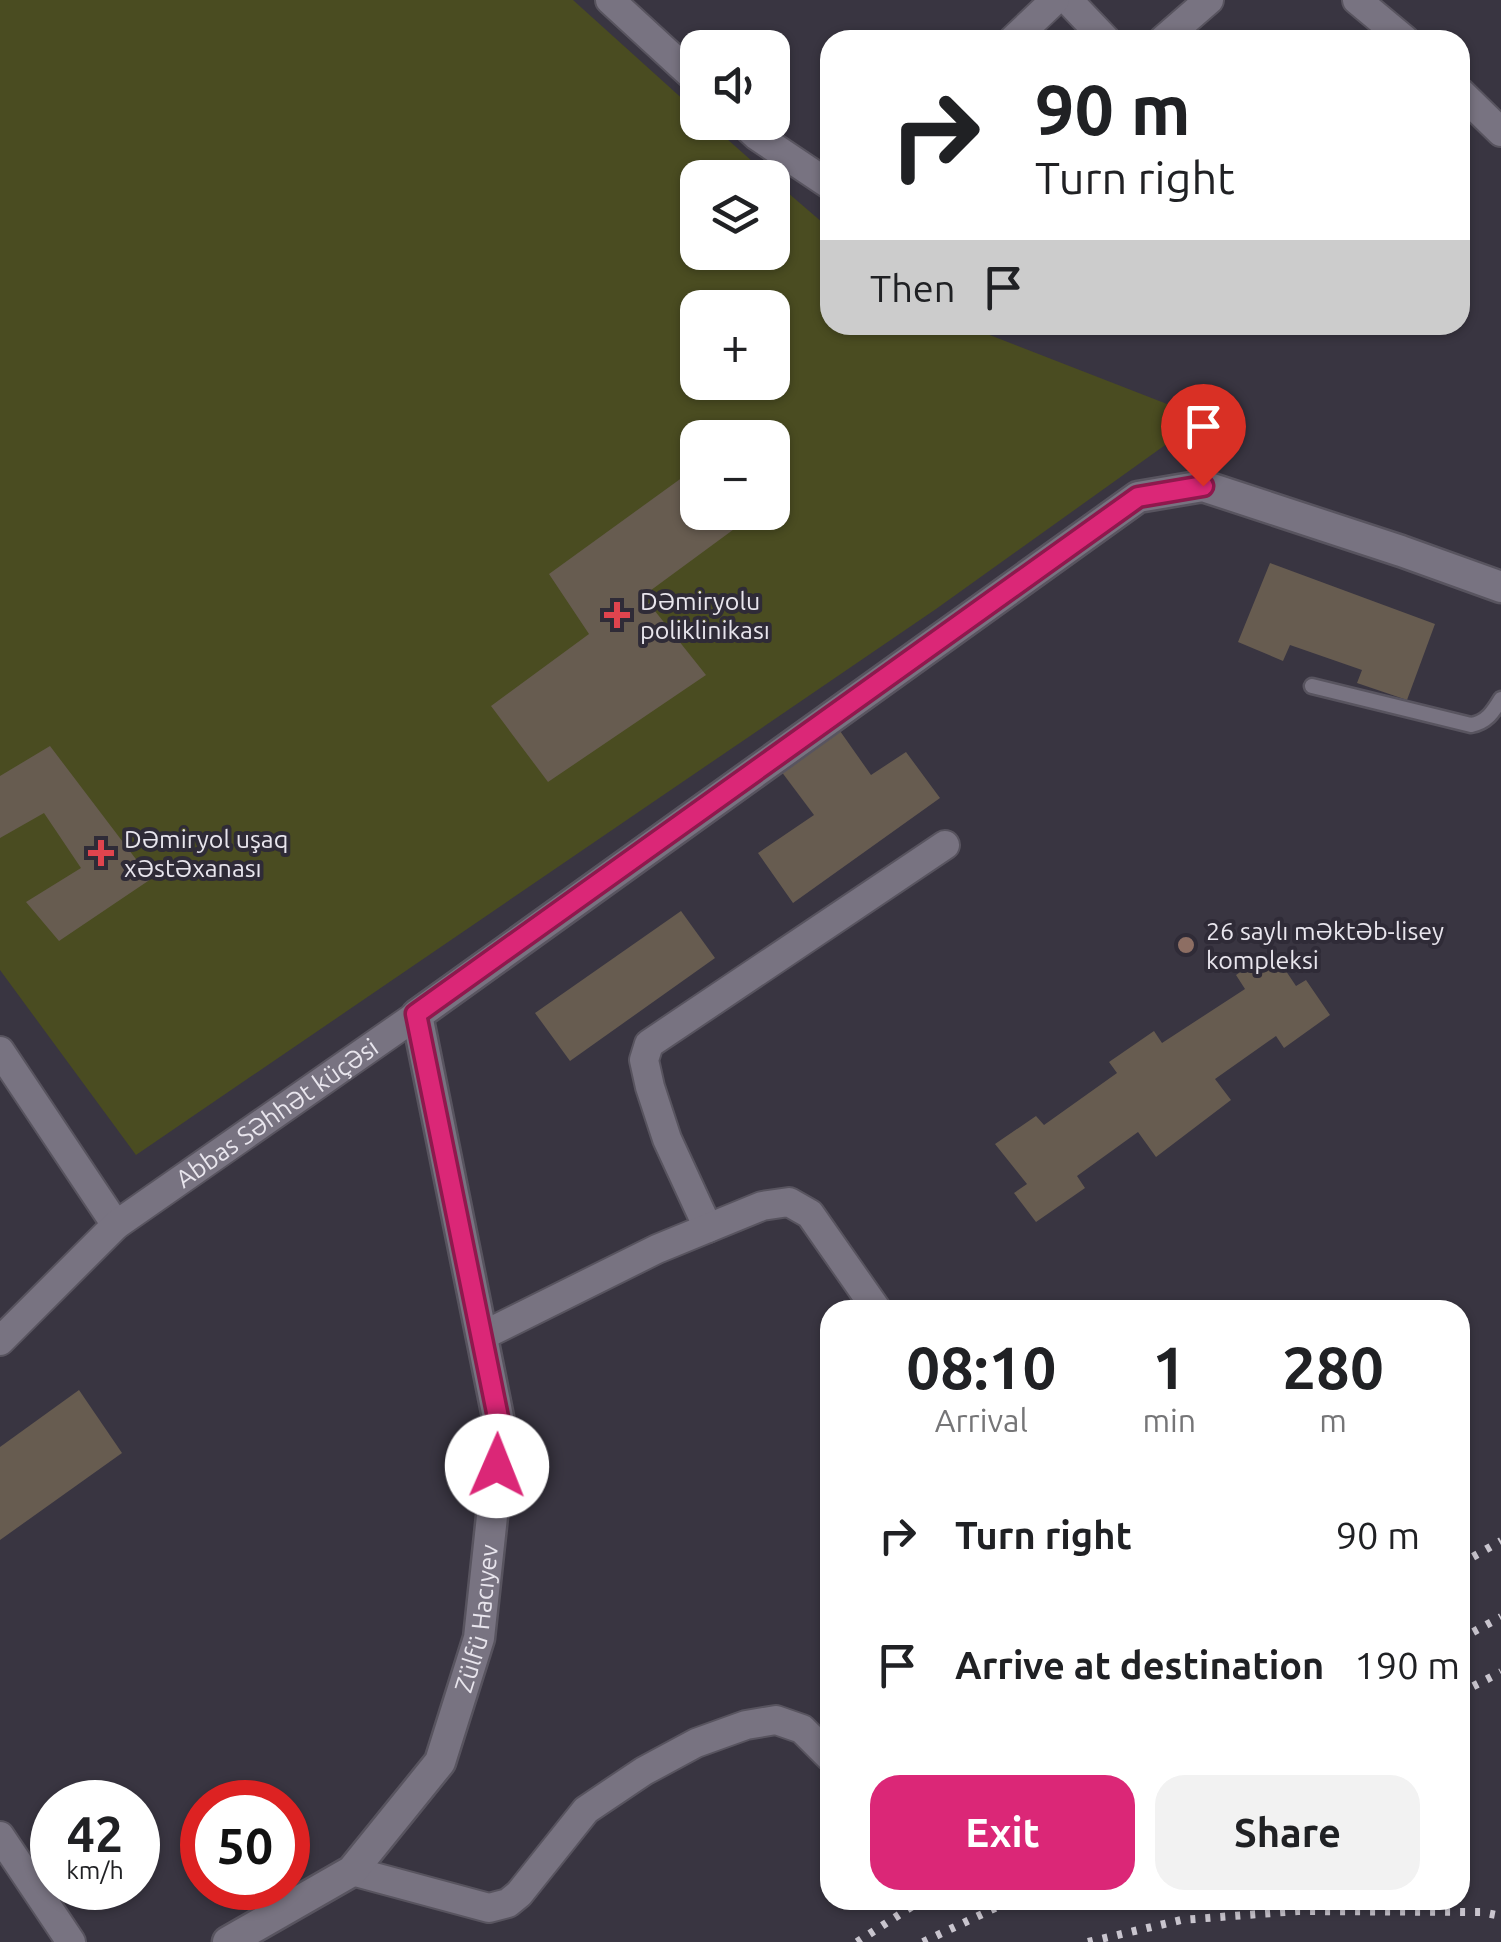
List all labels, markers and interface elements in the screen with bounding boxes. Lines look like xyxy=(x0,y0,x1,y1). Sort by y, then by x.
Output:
map controls xyxy=(680,30,790,530)
button: sound xyxy=(680,30,790,140)
icon: right xyxy=(870,70,1000,200)
text: 90 m xyxy=(1035,70,1191,148)
text: Turn right xyxy=(1035,152,1235,203)
button: layers xyxy=(680,160,790,270)
icon: arrive xyxy=(976,260,1031,315)
text: Then xyxy=(870,267,956,309)
button: + xyxy=(680,290,790,400)
pin xyxy=(1161,384,1246,487)
icon: arrive xyxy=(1176,399,1231,454)
button: − xyxy=(680,420,790,530)
place label: Dəmiryolu poliklinikası xyxy=(640,587,770,644)
marker: Dəmiryolu poliklinikası xyxy=(604,602,630,628)
place label: Dəmiryol uşaq xəstəxanası xyxy=(124,825,288,882)
marker: Dəmiryol uşaq xəstəxanası xyxy=(88,840,114,866)
place label: 26 saylı məktəb-lisey kompleksi xyxy=(1206,917,1444,974)
marker: 26 saylı məktəb-lisey kompleksi xyxy=(1175,934,1197,956)
street label: Abbas Səhhət küçəsi xyxy=(170,1033,383,1193)
text: 08:10 xyxy=(906,1333,1056,1400)
text: 1 xyxy=(1152,1333,1186,1400)
text: 280 xyxy=(1282,1333,1384,1400)
text: Arrival xyxy=(935,1402,1028,1438)
text: min xyxy=(1142,1402,1196,1438)
text: m xyxy=(1319,1402,1347,1438)
position arrow xyxy=(445,1414,549,1518)
icon: right xyxy=(870,1508,925,1563)
text: Turn right xyxy=(955,1514,1132,1556)
text: 90 m xyxy=(1336,1514,1420,1556)
street label: Zülfü Hacıyev xyxy=(449,1543,503,1696)
icon: arrive xyxy=(870,1638,925,1693)
text: Arrive at destination xyxy=(955,1644,1324,1686)
text: 190 m xyxy=(1354,1644,1460,1686)
button: Exit xyxy=(870,1775,1135,1890)
button: Share xyxy=(1155,1775,1420,1890)
speed limit sign: 50 xyxy=(180,1780,310,1910)
text: 42 xyxy=(67,1805,123,1861)
text: km/h xyxy=(66,1856,124,1884)

